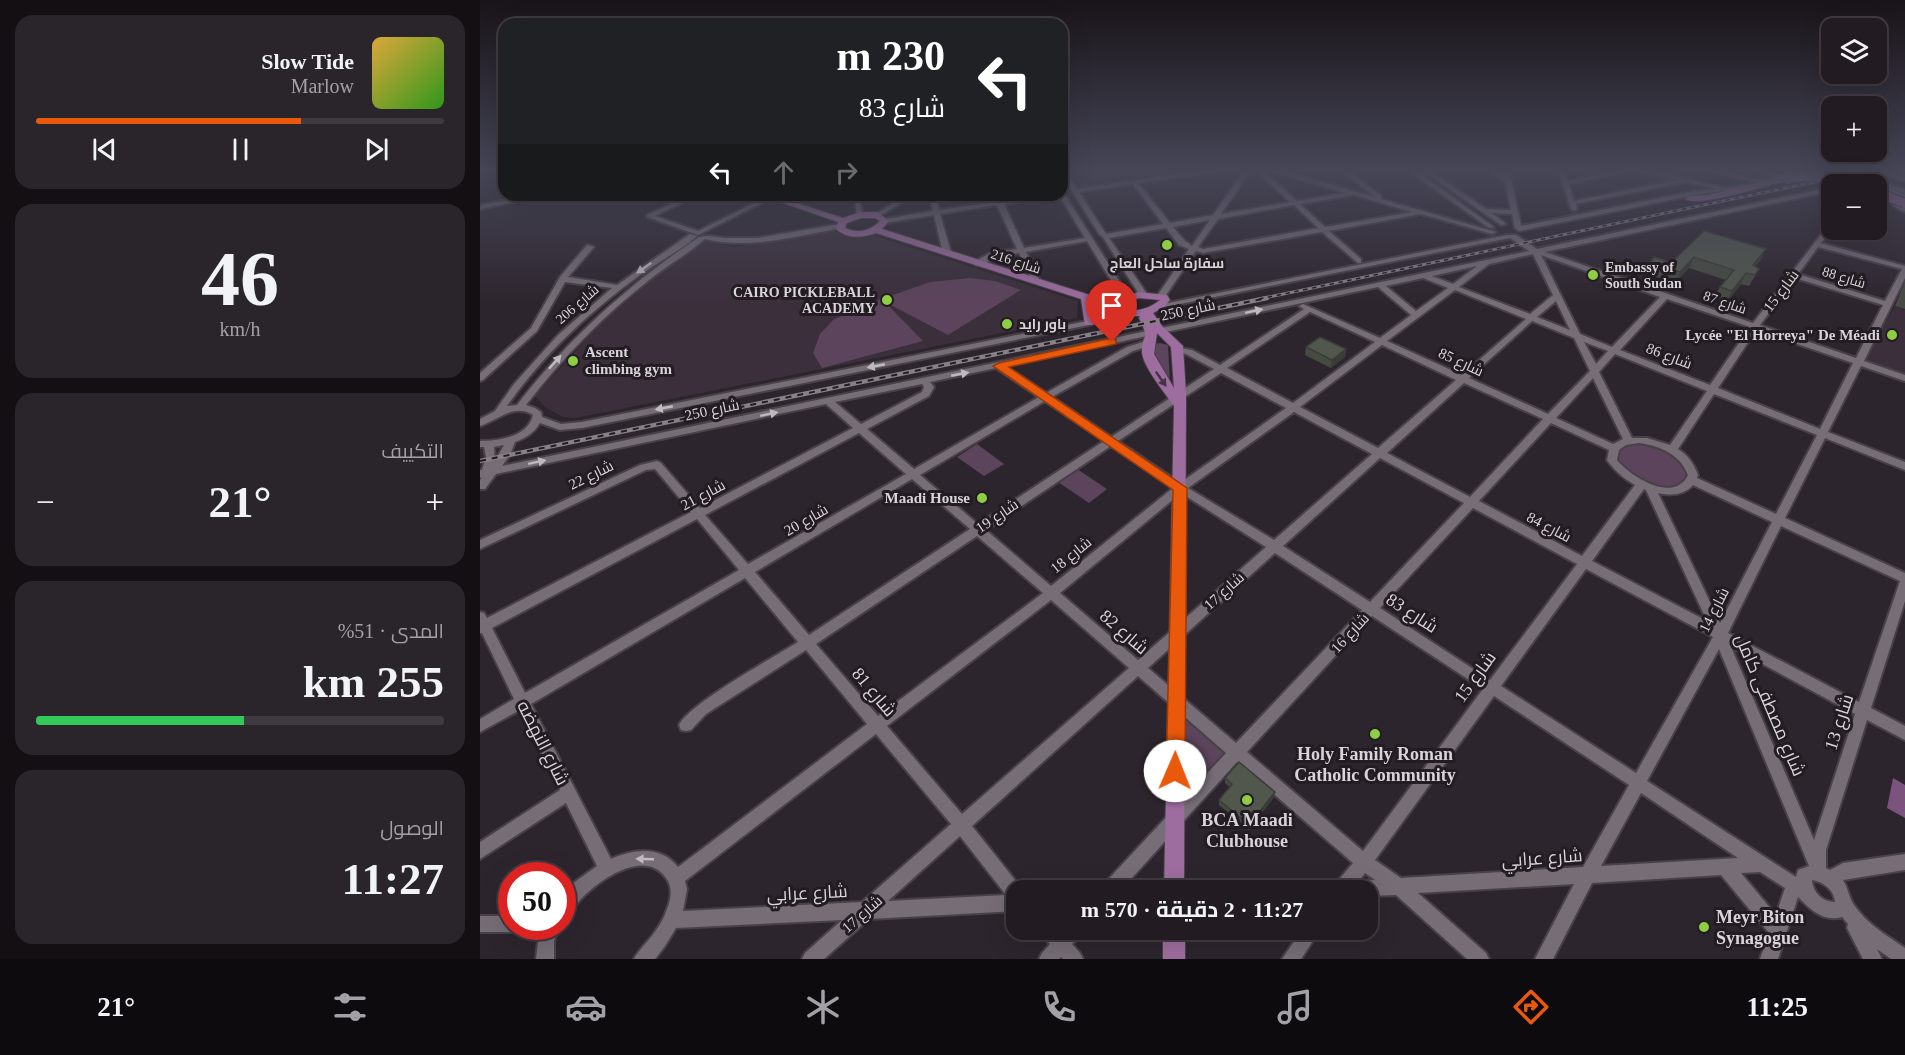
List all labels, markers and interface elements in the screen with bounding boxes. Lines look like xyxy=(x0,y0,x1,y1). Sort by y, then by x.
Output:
map controls xyxy=(1821,18,1887,240)
button: layers xyxy=(1821,18,1887,84)
text: 230 m xyxy=(837,33,945,79)
icon: left xyxy=(966,42,1044,120)
text: Slow Tide xyxy=(261,49,354,74)
text: Marlow xyxy=(291,75,354,97)
text: شارع 83 xyxy=(859,93,945,123)
button: + xyxy=(1821,96,1887,162)
icon: previous xyxy=(88,133,121,166)
icon: pause xyxy=(224,133,257,166)
icon: next xyxy=(360,133,393,166)
icon: left xyxy=(704,156,737,189)
icon: ahead xyxy=(767,156,800,189)
icon: right xyxy=(830,156,863,189)
button: − xyxy=(1821,174,1887,240)
text: 46 xyxy=(201,235,279,322)
marker: سفارة ساحل العاج xyxy=(1160,238,1174,252)
street label: شارع 216 xyxy=(989,246,1043,278)
place label: سفارة ساحل العاج xyxy=(1110,256,1224,273)
place label: Embassy of South Sudan xyxy=(1605,260,1682,291)
one-way arrow xyxy=(637,262,653,274)
street label: شارع 88 xyxy=(1820,264,1867,292)
street label: شارع 15 xyxy=(1760,267,1804,317)
marker: Embassy of South Sudan xyxy=(1586,268,1600,282)
pin xyxy=(1086,280,1137,342)
street label: شارع 206 xyxy=(553,282,602,328)
place label: CAIRO PICKLEBALL ACADEMY xyxy=(733,285,875,316)
street label: شارع 87 xyxy=(1701,288,1748,318)
icon: arrive xyxy=(1095,289,1128,322)
marker: CAIRO PICKLEBALL ACADEMY xyxy=(880,293,894,307)
street label: شارع 250 xyxy=(1159,296,1217,327)
one-way arrow xyxy=(1244,306,1263,315)
marker: باور رايد xyxy=(1000,317,1014,331)
place label: باور رايد xyxy=(1019,317,1066,333)
text: km/h xyxy=(219,318,261,340)
place label: Lycée "El Horreya" De Méadi xyxy=(1685,327,1880,343)
marker: Lycée "El Horreya" De Méadi xyxy=(1885,328,1899,342)
street label: شارع 86 xyxy=(1643,340,1694,375)
place label: Ascent climbing gym xyxy=(585,344,673,377)
street label: شارع 85 xyxy=(1435,345,1486,382)
marker: Ascent climbing gym xyxy=(566,354,580,368)
one-way arrow xyxy=(548,355,561,370)
one-way arrow xyxy=(866,362,885,371)
one-way arrow xyxy=(951,369,970,378)
one-way arrow xyxy=(1155,371,1167,387)
street label: شارع 250 xyxy=(683,396,741,427)
one-way arrow xyxy=(655,404,674,413)
one-way arrow xyxy=(760,408,779,418)
text: التكييف xyxy=(381,440,444,462)
one-way arrow xyxy=(528,457,547,466)
street label: شارع 22 xyxy=(566,457,617,495)
text: 21° xyxy=(209,477,272,527)
street label: شارع 21 xyxy=(678,477,729,516)
text: − xyxy=(36,484,55,520)
text: + xyxy=(425,484,444,520)
place label: Maadi House xyxy=(885,490,970,506)
marker: Maadi House xyxy=(975,491,989,505)
street label: شارع 19 xyxy=(973,496,1023,538)
street label: شارع 20 xyxy=(781,501,832,541)
street label: شارع 84 xyxy=(1523,509,1574,548)
street label: شارع 18 xyxy=(1047,534,1097,579)
street label: شارع 17 xyxy=(1201,569,1249,615)
street label: شارع 14 xyxy=(1696,585,1735,636)
street label: شارع 83 xyxy=(1381,589,1442,639)
street label: شارع 82 xyxy=(1094,606,1152,660)
street label: شارع 16 xyxy=(1328,610,1374,658)
text: المدى · 51% xyxy=(338,620,444,642)
street label: شارع مصطفى كامل xyxy=(1729,631,1809,780)
street label: شارع 15 xyxy=(1450,648,1502,707)
text: 255 km xyxy=(303,657,444,707)
street label: شارع 81 xyxy=(846,664,900,722)
street label: شارع 13 xyxy=(1821,692,1859,753)
street label: شارع النهضه xyxy=(511,697,573,789)
marker: Holy Family Roman Catholic Community xyxy=(1368,727,1382,741)
position arrow xyxy=(1143,739,1207,803)
place label: Holy Family Roman Catholic Community xyxy=(1294,744,1456,785)
marker: BCA Maadi Clubhouse xyxy=(1240,793,1254,807)
place label: BCA Maadi Clubhouse xyxy=(1201,810,1293,851)
text: الوصول xyxy=(380,817,444,839)
street label: شارع عرابي xyxy=(1501,845,1583,875)
text: 11:27 xyxy=(341,854,444,904)
one-way arrow xyxy=(636,855,655,864)
speed limit sign: 50 xyxy=(498,862,576,940)
street label: شارع عرابي xyxy=(766,881,848,909)
street label: شارع 17 xyxy=(839,892,887,938)
text: 11:27 · 2 دقيقة · 570 m xyxy=(1081,897,1303,922)
place label: Meyr Biton Synagogue xyxy=(1716,907,1804,948)
marker: Meyr Biton Synagogue xyxy=(1697,920,1711,934)
icon: filters xyxy=(329,986,371,1028)
icon: car xyxy=(565,986,607,1028)
icon: climate xyxy=(802,986,844,1028)
icon: phone xyxy=(1038,986,1080,1028)
icon: music xyxy=(1274,986,1316,1028)
icon: directions xyxy=(1510,986,1552,1028)
text: 21° xyxy=(97,992,135,1022)
text: 11:25 xyxy=(1746,992,1808,1022)

